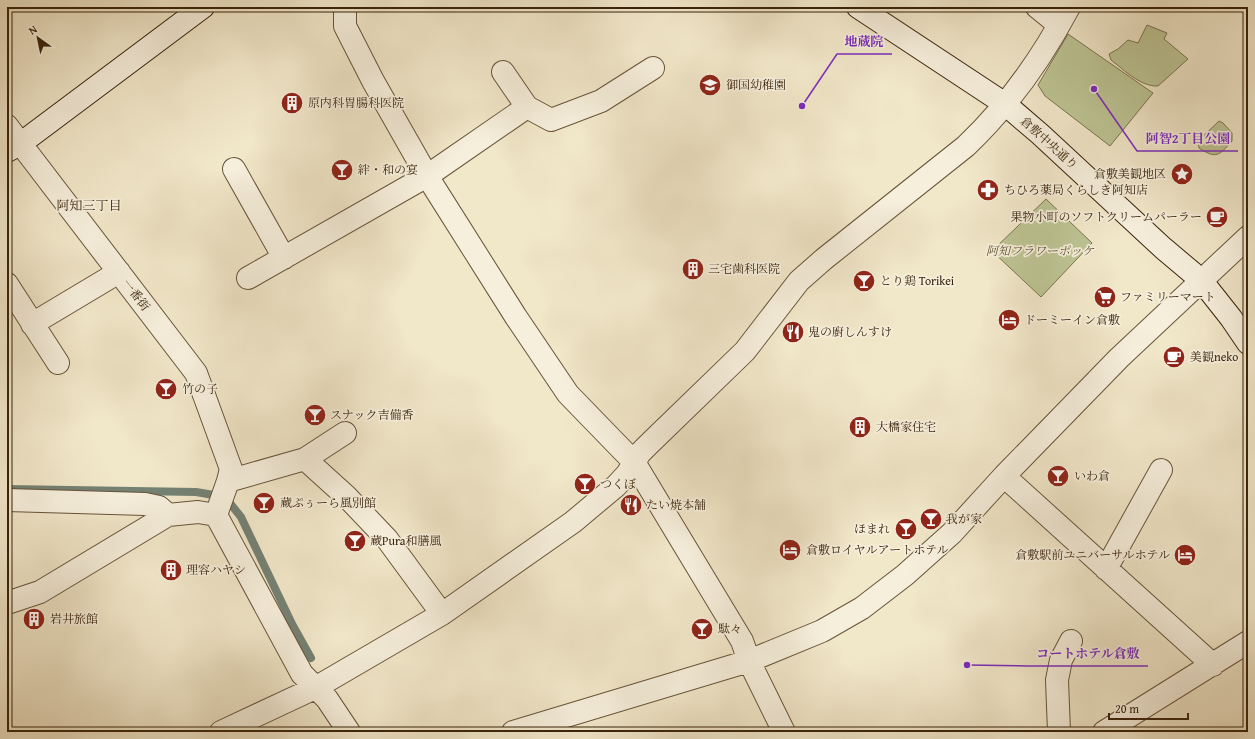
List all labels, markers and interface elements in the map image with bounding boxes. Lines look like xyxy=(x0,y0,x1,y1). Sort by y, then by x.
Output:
north arrow xyxy=(18,18,58,58)
text: N xyxy=(25,21,41,38)
callout: 地蔵院 xyxy=(837,29,892,54)
text: 地蔵院 xyxy=(844,32,884,51)
school or university icon: 御国幼稚園 xyxy=(697,72,723,98)
place label: 御国幼稚園 xyxy=(726,76,786,93)
building icon: 原内科胃腸科医院 xyxy=(279,90,305,116)
place label: 原内科胃腸科医院 xyxy=(308,94,404,111)
street label: 倉敷中央通り xyxy=(1017,112,1082,173)
callout: 阿智2丁目公園 xyxy=(1137,126,1238,151)
text: 阿智2丁目公園 xyxy=(1146,129,1230,148)
bar icon: 絆・和の宴 xyxy=(329,157,355,183)
place label: 絆・和の宴 xyxy=(358,161,418,178)
place icon: 倉敷美観地区 xyxy=(1169,161,1195,187)
place label: 倉敷美観地区 xyxy=(1094,165,1166,182)
pharmacy icon: ちひろ薬局くらしき阿知店 xyxy=(975,177,1001,203)
place label: ちひろ薬局くらしき阿知店 xyxy=(1004,181,1148,198)
district label: 阿知三丁目 xyxy=(56,196,122,215)
cafe icon: 果物小町のソフトクリームパーラー xyxy=(1204,204,1230,230)
place label: 果物小町のソフトクリームパーラー xyxy=(1010,208,1202,225)
park label: 阿知フラワーポッケ xyxy=(986,242,1095,259)
building icon: 三宅歯科医院 xyxy=(680,256,706,282)
place label: 三宅歯科医院 xyxy=(708,260,780,277)
bar icon: とり鶏 Torikei xyxy=(851,268,877,294)
place label: とり鶏 Torikei xyxy=(880,272,955,289)
street label: 一番街 xyxy=(119,275,155,315)
supermarket icon: ファミリーマート xyxy=(1092,284,1118,310)
place label: ファミリーマート xyxy=(1120,288,1216,305)
hotel icon: ドーミーイン倉敷 xyxy=(996,307,1022,333)
place label: ドーミーイン倉敷 xyxy=(1024,311,1120,328)
restaurant icon: 鬼の廚しんすけ xyxy=(780,319,806,345)
place label: 鬼の廚しんすけ xyxy=(808,323,892,340)
cafe icon: 美観neko xyxy=(1161,344,1187,370)
place label: 美観neko xyxy=(1190,348,1238,365)
bar icon: 竹の子 xyxy=(153,376,179,402)
place label: 竹の子 xyxy=(182,380,218,397)
bar icon: スナック吉備香 xyxy=(302,402,328,428)
place label: スナック吉備香 xyxy=(330,406,414,423)
building icon: 大橋家住宅 xyxy=(847,414,873,440)
place label: 大橋家住宅 xyxy=(876,418,936,435)
bar icon: いわ倉 xyxy=(1045,463,1071,489)
place label: いわ倉 xyxy=(1074,467,1110,484)
bar icon: つくぼ xyxy=(572,471,598,497)
place label: つくぼ xyxy=(600,475,636,492)
bar icon: 蔵ぷぅーら風別館 xyxy=(251,490,277,516)
restaurant icon: たい焼本舗 xyxy=(618,492,644,518)
place label: 蔵ぷぅーら風別館 xyxy=(280,494,376,511)
place label: たい焼本舗 xyxy=(646,496,706,513)
bar icon: 我が家 xyxy=(918,506,944,532)
place label: 我が家 xyxy=(946,510,982,527)
bar icon: ほまれ xyxy=(893,516,919,542)
place label: ほまれ xyxy=(854,520,890,537)
bar icon: 蔵Pura和膳風 xyxy=(342,528,368,554)
place label: 蔵Pura和膳風 xyxy=(370,532,441,549)
hotel icon: 倉敷ロイヤルアートホテル xyxy=(777,537,803,563)
place label: 倉敷ロイヤルアートホテル xyxy=(806,541,949,558)
hotel icon: 倉敷駅前ユニバーサルホテル xyxy=(1172,542,1198,568)
place label: 倉敷駅前ユニバーサルホテル xyxy=(1015,546,1170,563)
building icon: 理容ハヤシ xyxy=(158,557,184,583)
place label: 理容ハヤシ xyxy=(186,561,246,578)
building icon: 岩井旅館 xyxy=(21,606,47,632)
place label: 岩井旅館 xyxy=(50,610,98,627)
bar icon: 駄々 xyxy=(689,616,715,642)
place label: 駄々 xyxy=(718,620,742,637)
callout: コートホテル倉敷 xyxy=(1028,641,1148,666)
text: コートホテル倉敷 xyxy=(1036,644,1140,663)
scale bar xyxy=(1109,695,1188,721)
text: 20 m xyxy=(1115,700,1139,717)

